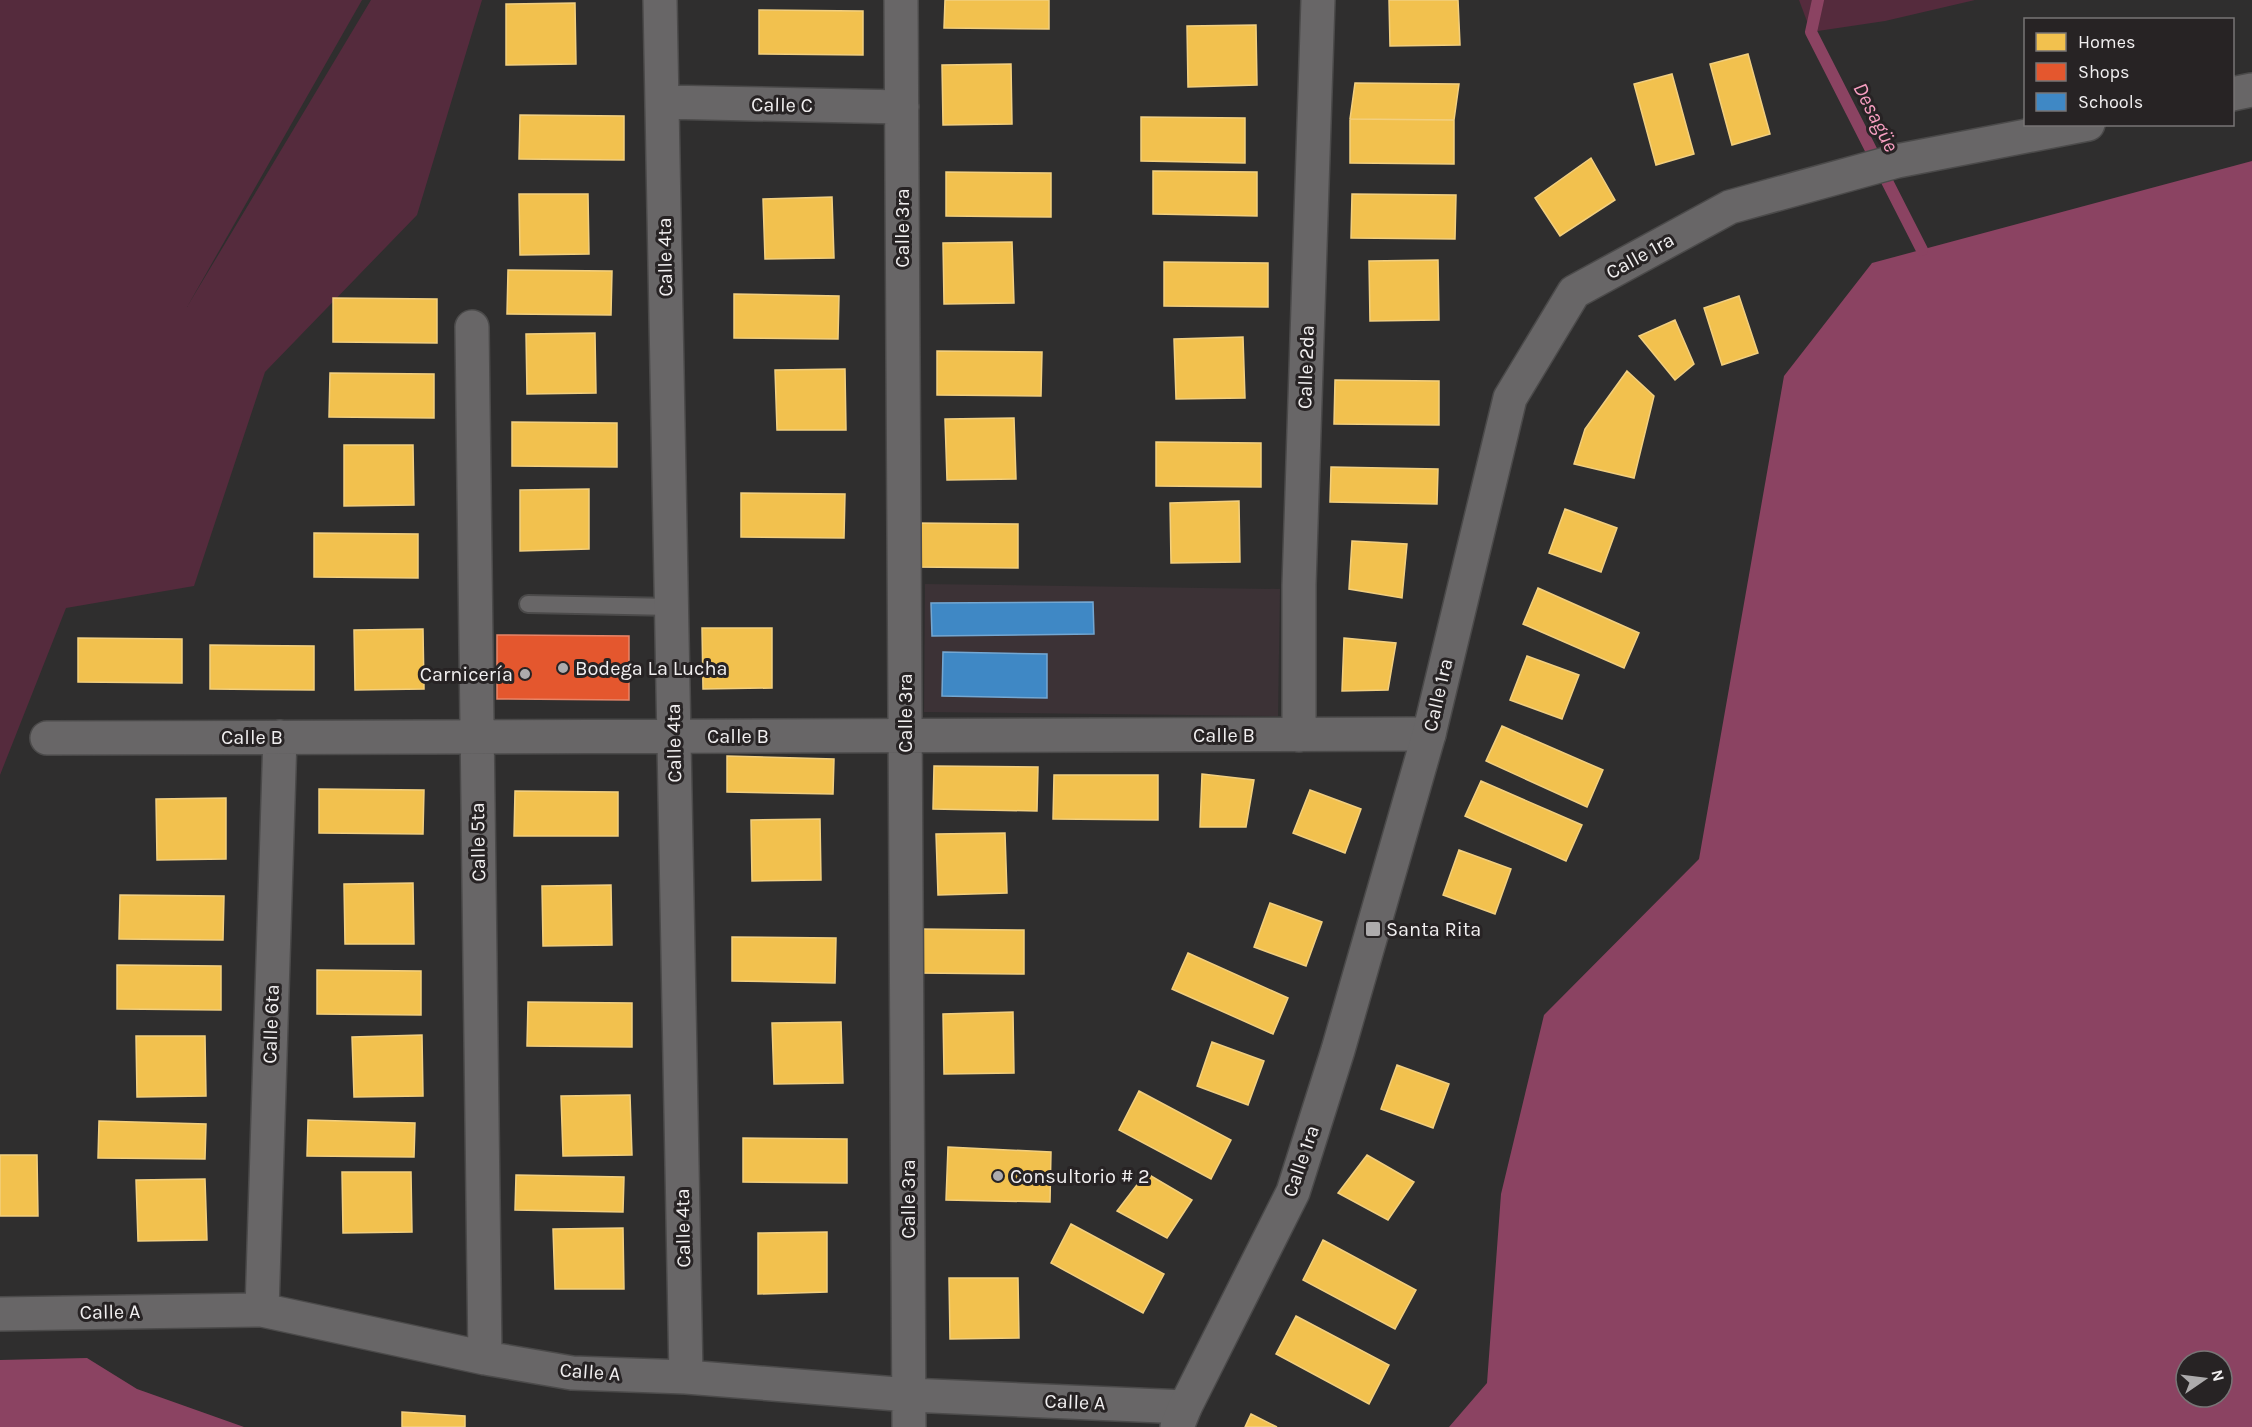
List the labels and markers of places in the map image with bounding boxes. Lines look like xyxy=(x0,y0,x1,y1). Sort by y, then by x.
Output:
place label: Bodega La Lucha xyxy=(575,657,728,680)
marker: Bodega La Lucha xyxy=(556,661,570,675)
place label: Carnicería xyxy=(420,663,513,686)
marker: Carnicería xyxy=(518,667,532,681)
place label: Santa Rita xyxy=(1386,918,1481,941)
marker: Santa Rita xyxy=(1364,920,1382,938)
place label: Consultorio # 2 xyxy=(1010,1165,1150,1188)
marker: Consultorio # 2 xyxy=(991,1169,1005,1183)

